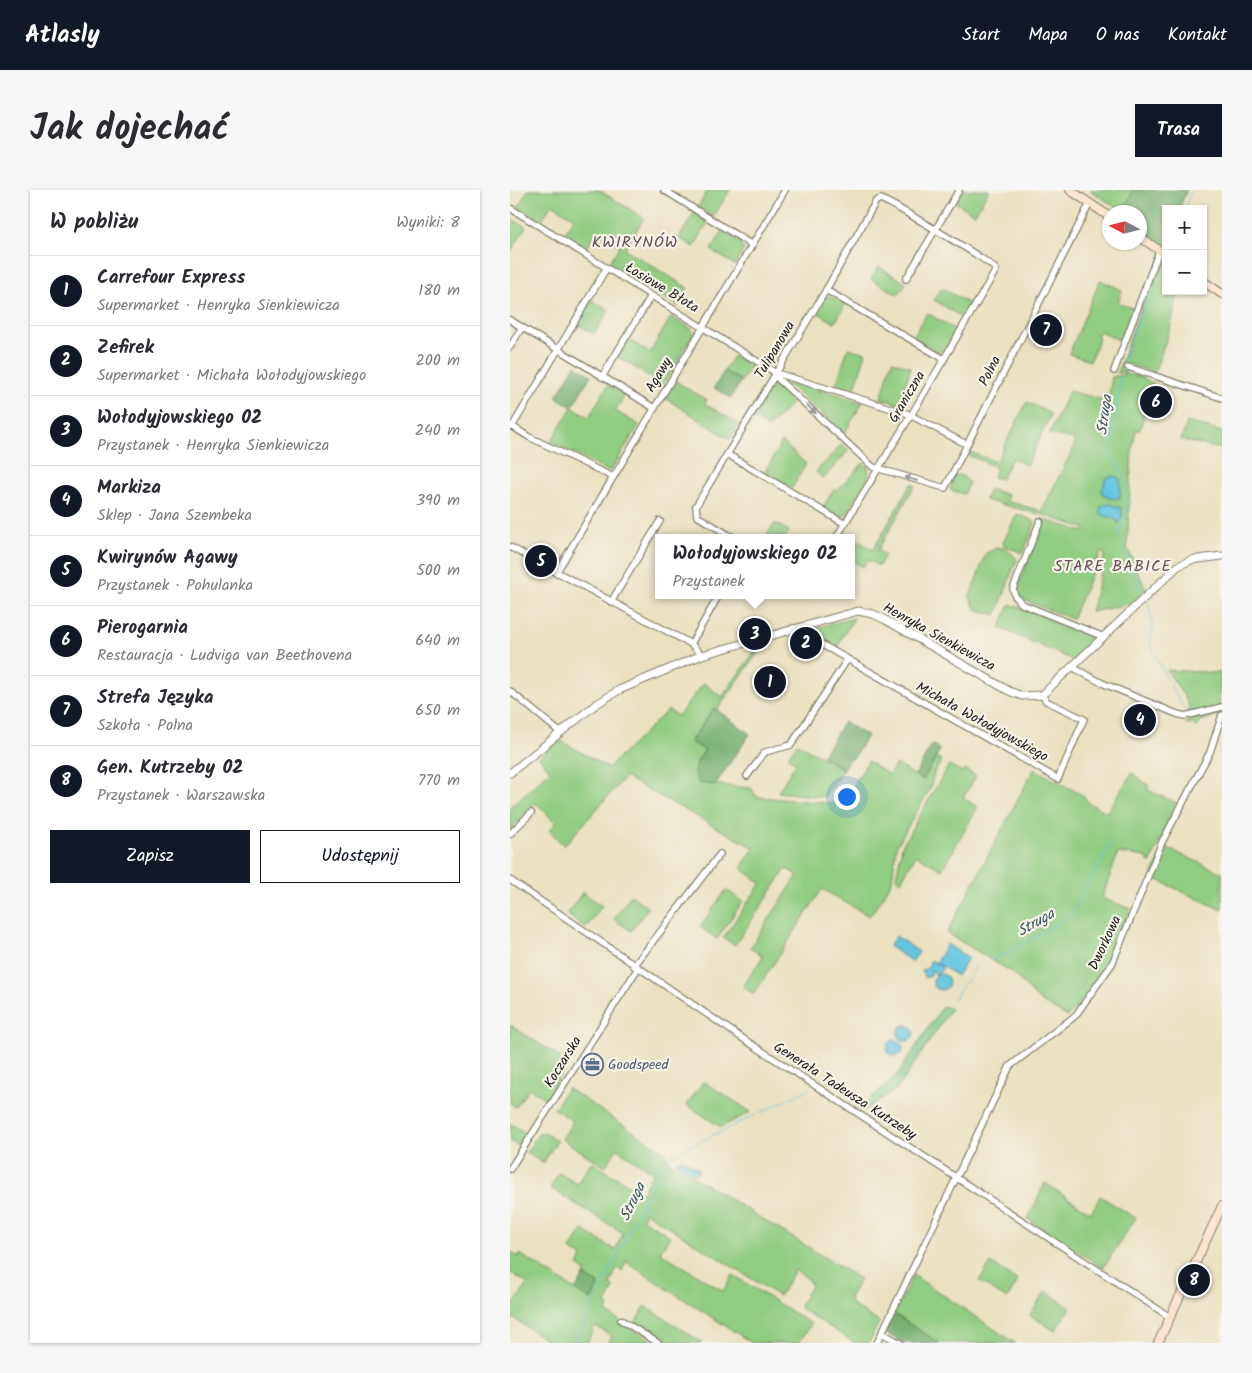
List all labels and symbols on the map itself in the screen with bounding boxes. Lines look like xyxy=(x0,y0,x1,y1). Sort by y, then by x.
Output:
north arrow xyxy=(1102,205,1147,250)
district label: KWIRYNÓW xyxy=(592,230,678,255)
street label: Łosiowe Błota xyxy=(621,257,703,319)
pin: 7 xyxy=(1030,311,1062,349)
street label: Tulipanowa xyxy=(749,317,801,383)
street label: Polna xyxy=(973,352,1007,390)
street label: Agawy xyxy=(640,353,678,397)
street label: Graniczna xyxy=(883,367,931,427)
pin: 6 xyxy=(1140,383,1172,421)
water label: Struga xyxy=(1090,393,1120,437)
one-way arrow xyxy=(804,403,816,415)
one-way arrow xyxy=(904,474,919,482)
pin: 5 xyxy=(525,542,557,580)
district label: STARE BABICE xyxy=(1054,554,1172,579)
street label: Henryka Sienkiewicza xyxy=(879,597,999,677)
pin: 3 xyxy=(739,615,771,653)
pin: 2 xyxy=(790,624,822,662)
pin: 1 xyxy=(754,663,786,701)
street label: Michała Wołodyjowskiego xyxy=(912,676,1052,768)
pin: 4 xyxy=(1124,701,1156,739)
your location xyxy=(834,784,860,810)
water label: Struga xyxy=(1013,902,1060,943)
street label: Dworkowa xyxy=(1083,912,1127,974)
street label: Koczarska xyxy=(538,1032,588,1092)
street label: Generała Tadeusza Kutrzeby xyxy=(769,1036,921,1146)
office icon: Goodspeed xyxy=(580,1053,604,1077)
place label: Goodspeed xyxy=(608,1054,669,1076)
water label: Struga xyxy=(613,1178,653,1225)
pin: 8 xyxy=(1178,1261,1210,1299)

